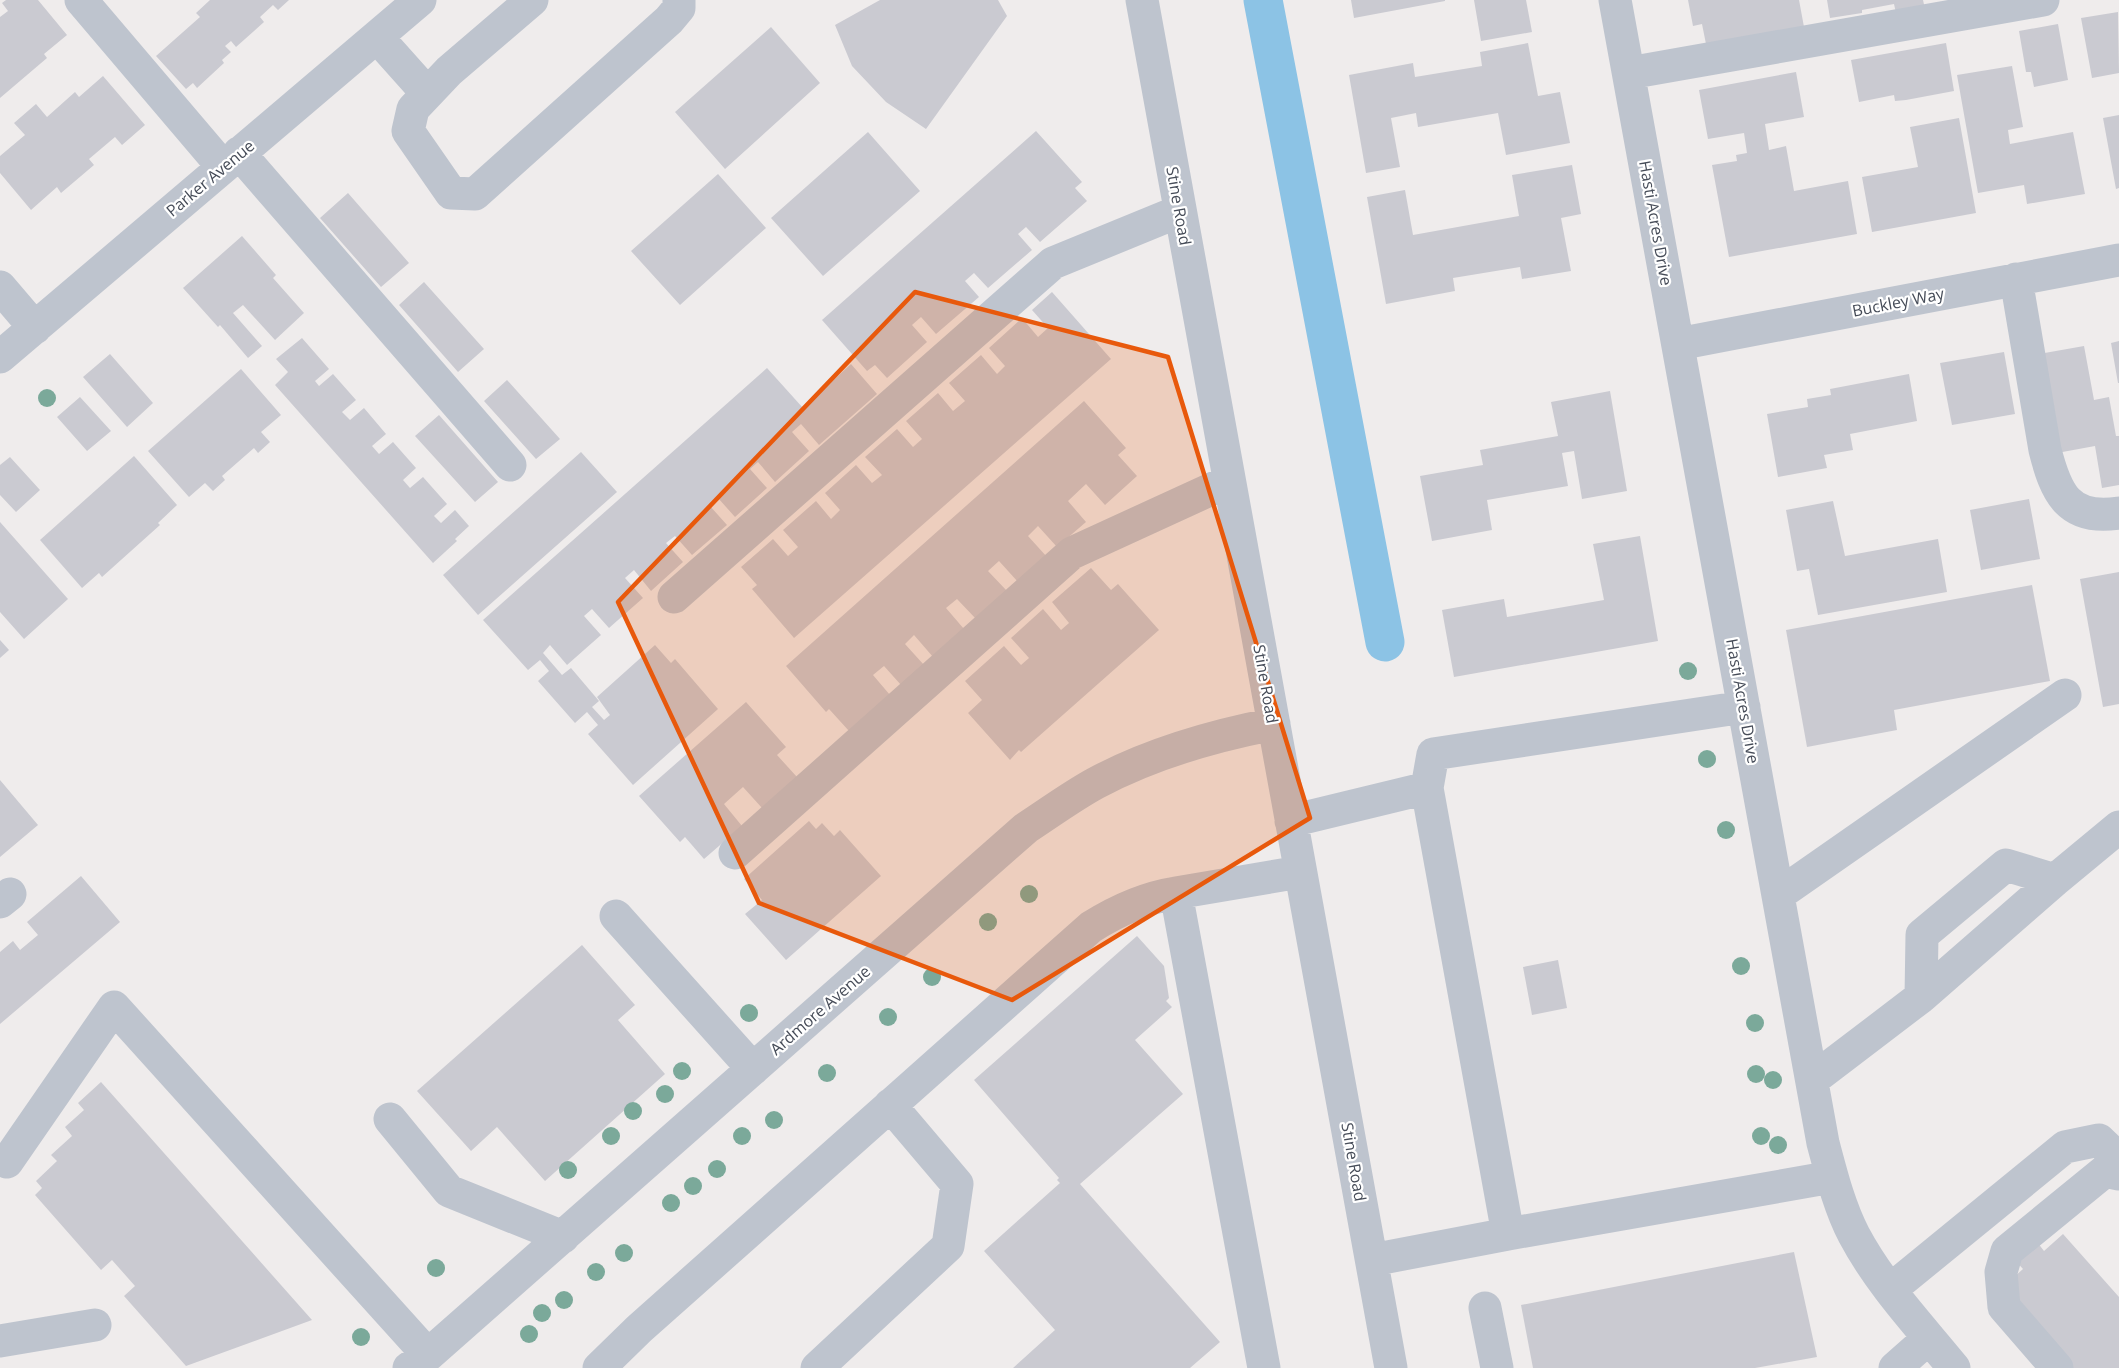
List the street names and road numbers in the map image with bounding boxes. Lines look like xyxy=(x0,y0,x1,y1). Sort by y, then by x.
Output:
street label: Parker Avenue xyxy=(161,135,259,221)
street label: Hasti Acres Drive xyxy=(1634,159,1678,287)
street label: Stine Road xyxy=(1161,165,1197,247)
street label: Buckley Way xyxy=(1850,282,1947,322)
street label: Hasti Acres Drive xyxy=(1721,637,1765,765)
street label: Stine Road xyxy=(1248,643,1284,725)
street label: Ardmore Avenue xyxy=(765,960,875,1060)
street label: Stine Road xyxy=(1336,1121,1372,1203)

